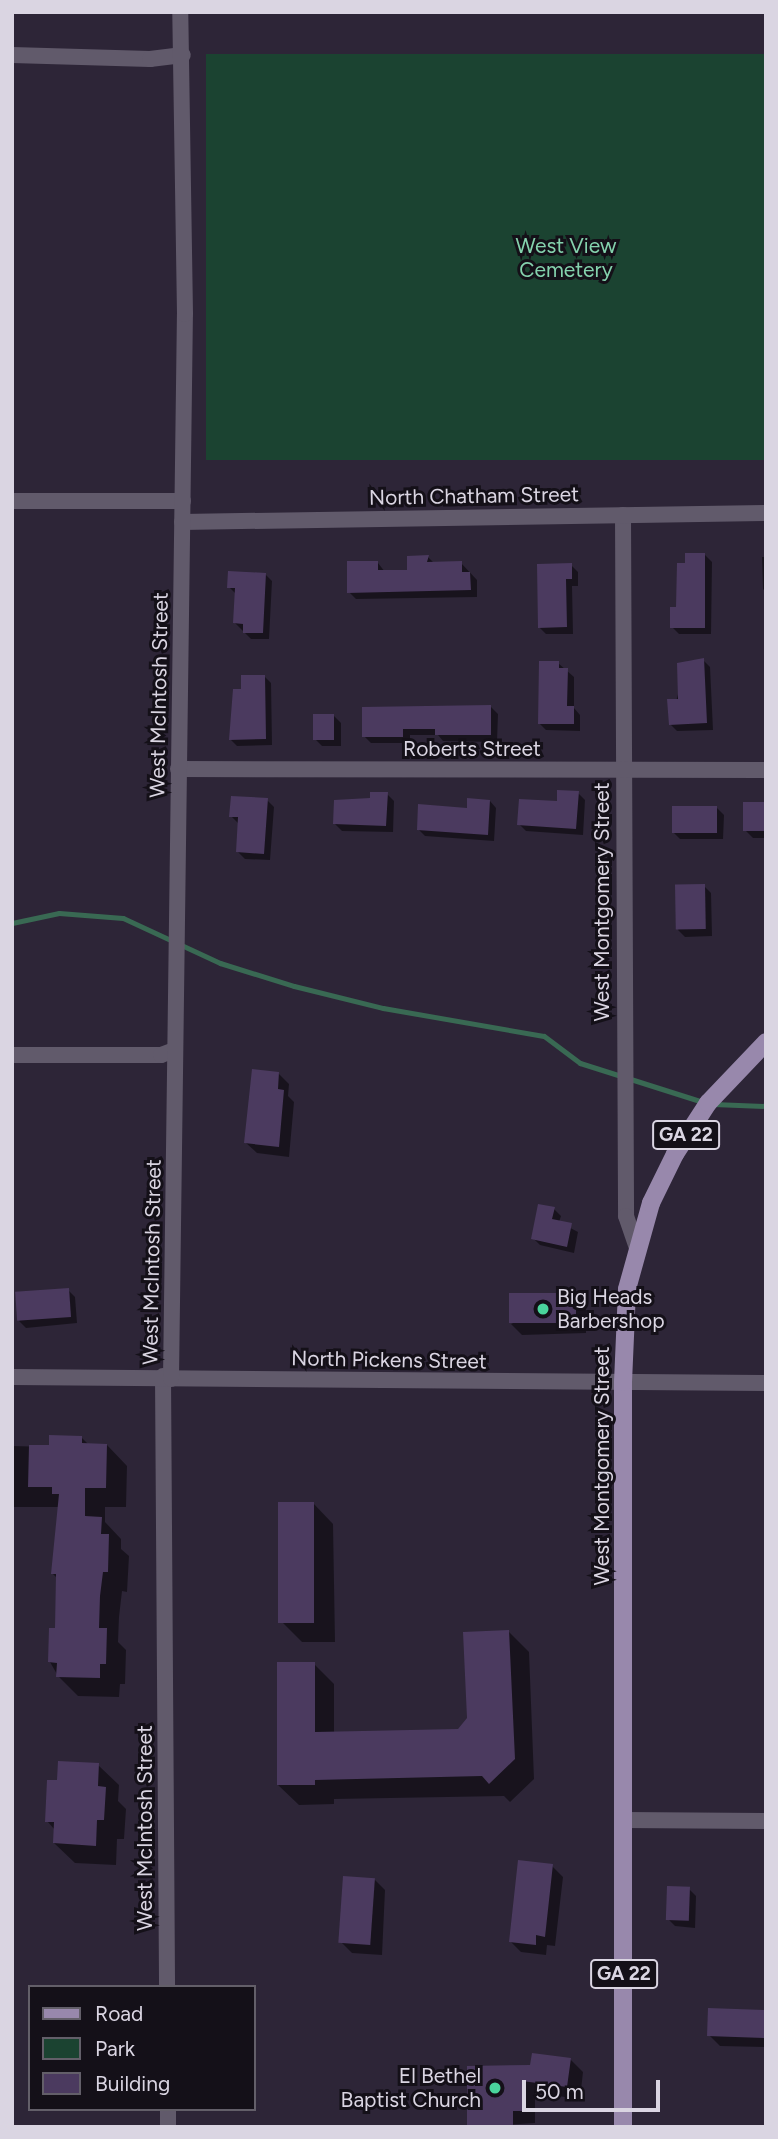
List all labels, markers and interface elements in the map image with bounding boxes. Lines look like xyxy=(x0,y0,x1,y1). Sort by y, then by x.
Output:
park label: West View Cemetery xyxy=(516,233,616,283)
street label: North Chatham Street xyxy=(369,482,579,510)
street label: West McIntosh Street xyxy=(145,592,173,798)
street label: Roberts Street xyxy=(403,736,541,762)
street label: West Montgomery Street xyxy=(589,782,615,1022)
road number: GA 22 xyxy=(651,1120,721,1150)
street label: West McIntosh Street xyxy=(138,1159,166,1365)
place label: Big Heads Barbershop xyxy=(557,1284,665,1334)
marker: Big Heads Barbershop xyxy=(535,1301,551,1317)
street label: North Pickens Street xyxy=(291,1346,487,1374)
street label: West Montgomery Street xyxy=(589,1346,615,1586)
street label: West McIntosh Street xyxy=(132,1725,158,1931)
road number: GA 22 xyxy=(589,1958,659,1990)
legend xyxy=(28,1985,256,2111)
text: Road xyxy=(95,2001,143,2026)
text: Park xyxy=(95,2036,135,2061)
place label: El Bethel Baptist Church xyxy=(341,2063,481,2113)
scale bar xyxy=(526,2066,664,2110)
text: Building xyxy=(95,2071,170,2096)
text: 50 m xyxy=(535,2079,584,2104)
marker: El Bethel Baptist Church xyxy=(487,2080,503,2096)

